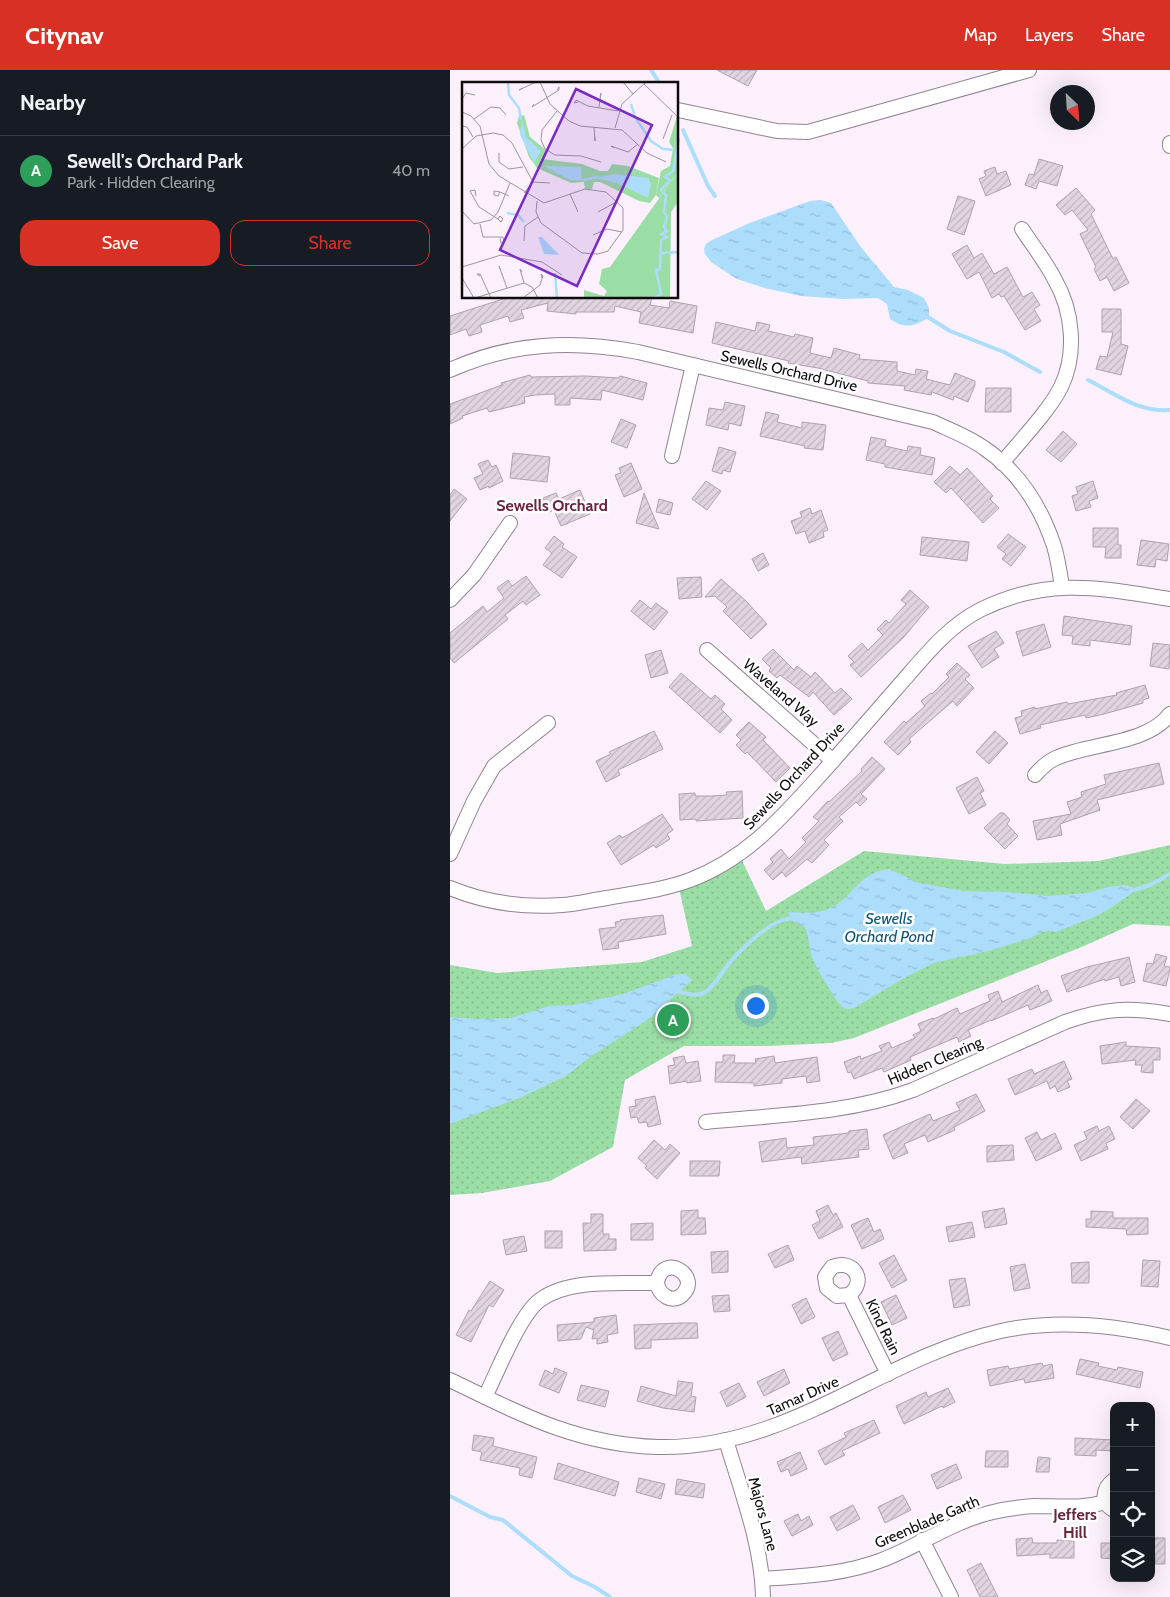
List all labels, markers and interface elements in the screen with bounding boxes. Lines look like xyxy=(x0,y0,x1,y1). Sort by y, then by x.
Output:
text: Citynav xyxy=(25,21,104,50)
text: Map xyxy=(964,24,997,46)
text: Layers xyxy=(1025,24,1074,46)
text: Share xyxy=(1102,24,1145,46)
inset map xyxy=(462,82,679,299)
north arrow xyxy=(1050,85,1095,130)
text: Nearby xyxy=(20,90,86,115)
text: Sewell's Orchard Park xyxy=(67,150,243,173)
text: A xyxy=(31,161,41,180)
text: 40 m xyxy=(392,161,430,180)
text: Park · Hidden Clearing xyxy=(67,173,215,192)
button: Save xyxy=(20,220,220,266)
button: Share xyxy=(230,220,430,266)
street label: Sewells Orchard Drive xyxy=(719,347,859,396)
district label: Sewells Orchard xyxy=(496,496,608,515)
street label: Waveland Way xyxy=(739,655,823,731)
street label: Sewells Orchard Drive xyxy=(740,719,848,833)
water label: Sewells Orchard Pond xyxy=(844,909,934,946)
your location xyxy=(743,993,769,1019)
pin: A xyxy=(657,1001,689,1039)
street label: Hidden Clearing xyxy=(885,1033,986,1089)
street label: Kind Rain xyxy=(862,1296,904,1358)
street label: Tamar Drive xyxy=(764,1372,842,1420)
map controls xyxy=(1110,1402,1155,1582)
button: + xyxy=(1110,1402,1155,1447)
button: − xyxy=(1110,1447,1155,1492)
street label: Majors Lane xyxy=(744,1475,782,1553)
street label: Greenblade Garth xyxy=(872,1492,982,1552)
button: locate xyxy=(1110,1492,1155,1537)
district label: Jeffers Hill xyxy=(1052,1505,1097,1542)
button: layers xyxy=(1110,1537,1155,1582)

